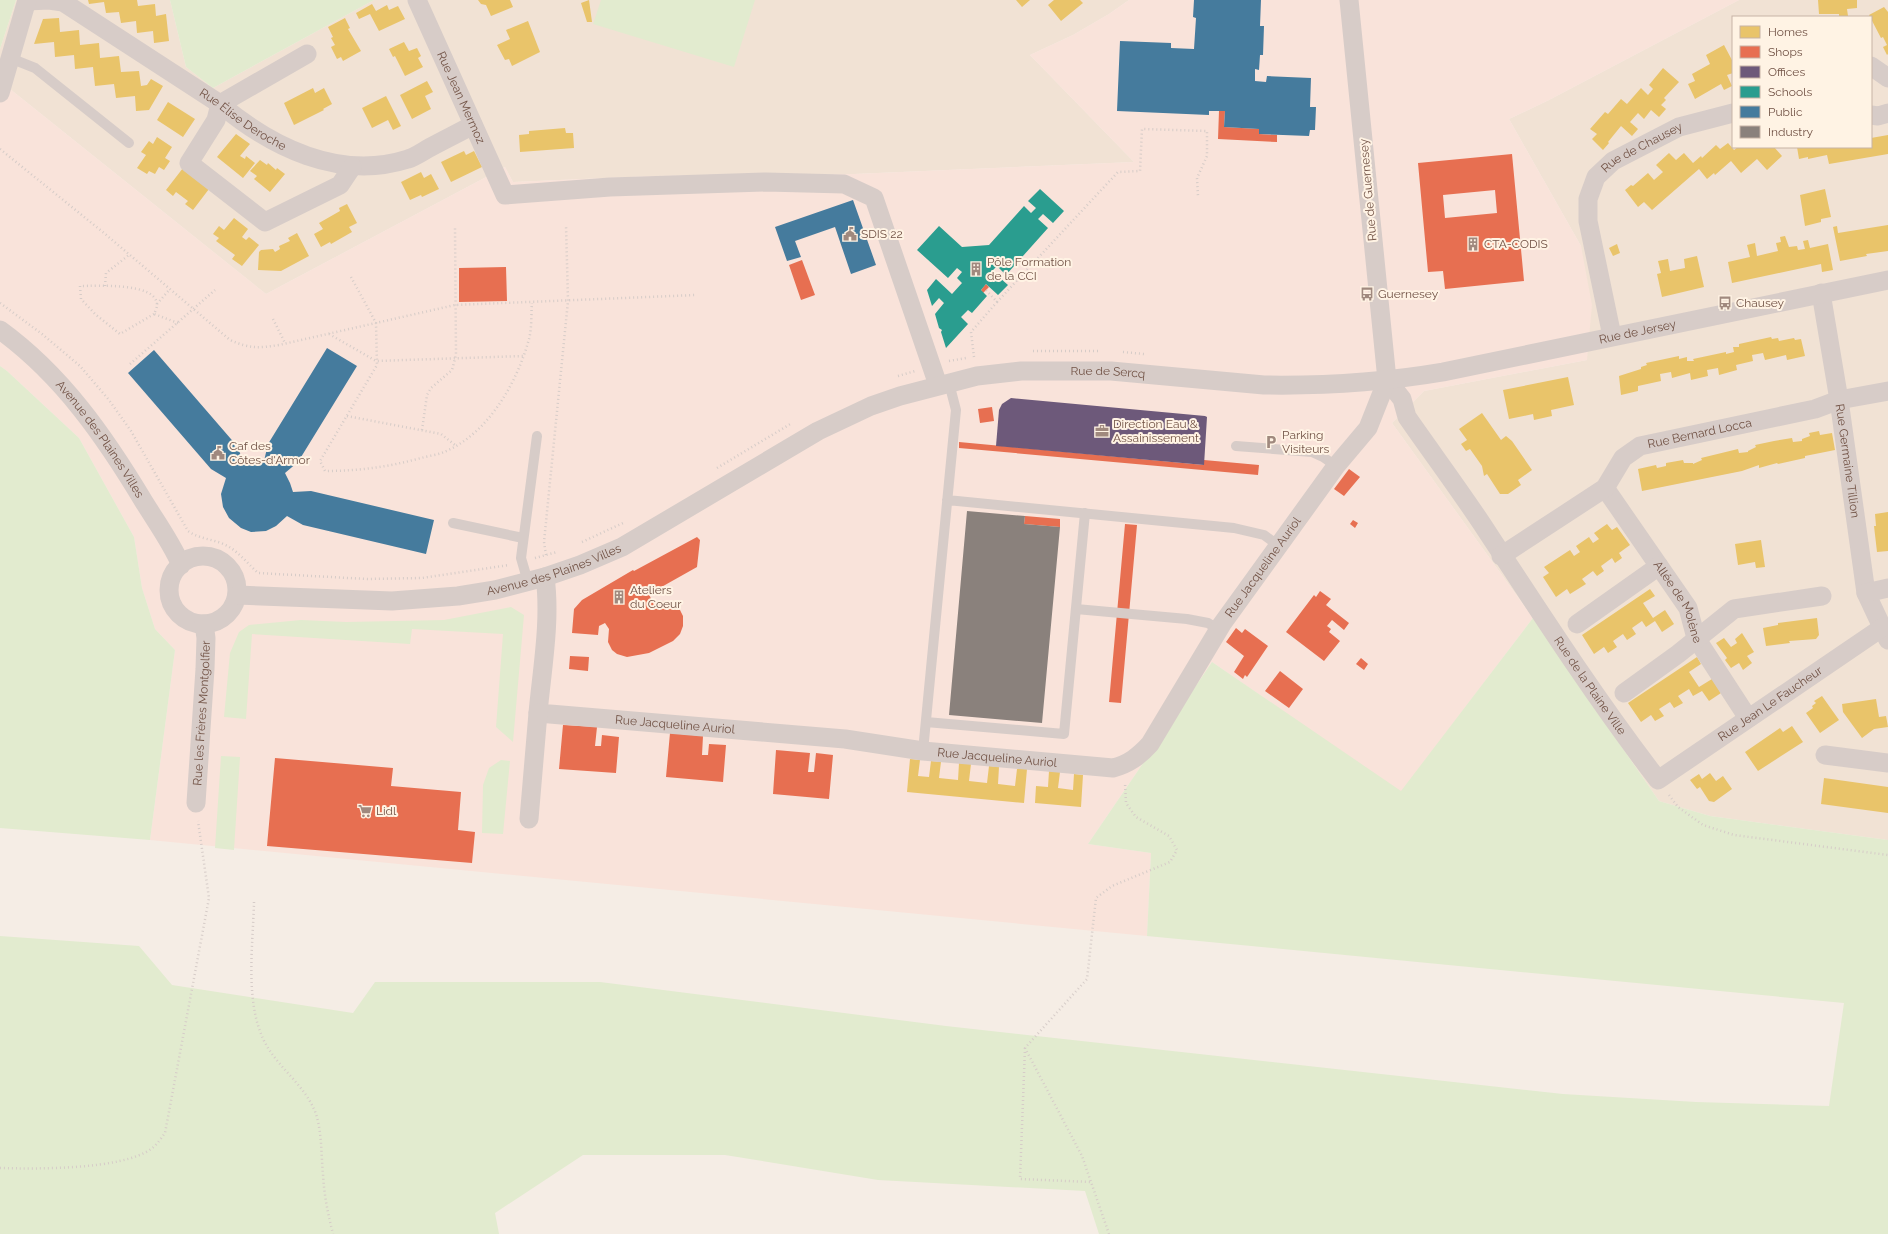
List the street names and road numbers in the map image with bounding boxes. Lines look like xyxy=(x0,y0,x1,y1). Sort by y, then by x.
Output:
street label: Rue Jean Mermoz xyxy=(434,49,488,146)
street label: Rue Élise Deroche xyxy=(197,86,288,153)
street label: Rue de Chausey xyxy=(1598,119,1685,175)
street label: Rue de Guernesey xyxy=(1357,138,1379,242)
street label: Rue de Jersey xyxy=(1598,317,1678,347)
street label: Rue de Sercq xyxy=(1071,364,1146,381)
street label: Avenue des Plaines Villes xyxy=(53,378,147,500)
street label: Rue Germaine Tillion xyxy=(1833,403,1862,519)
street label: Rue Bernard Locca xyxy=(1646,416,1753,451)
street label: Rue Jacqueline Auriol xyxy=(1222,514,1304,620)
street label: Avenue des Plaines Villes xyxy=(486,541,623,598)
street label: Allée de Molène xyxy=(1651,558,1704,646)
street label: Rue de la Plaine Ville xyxy=(1551,634,1629,738)
street label: Rue les Frères Montgolfier xyxy=(190,640,213,786)
street label: Rue Jean Le Faucheur xyxy=(1715,663,1826,744)
street label: Rue Jacqueline Auriol xyxy=(615,713,736,737)
street label: Rue Jacqueline Auriol xyxy=(937,745,1058,770)

